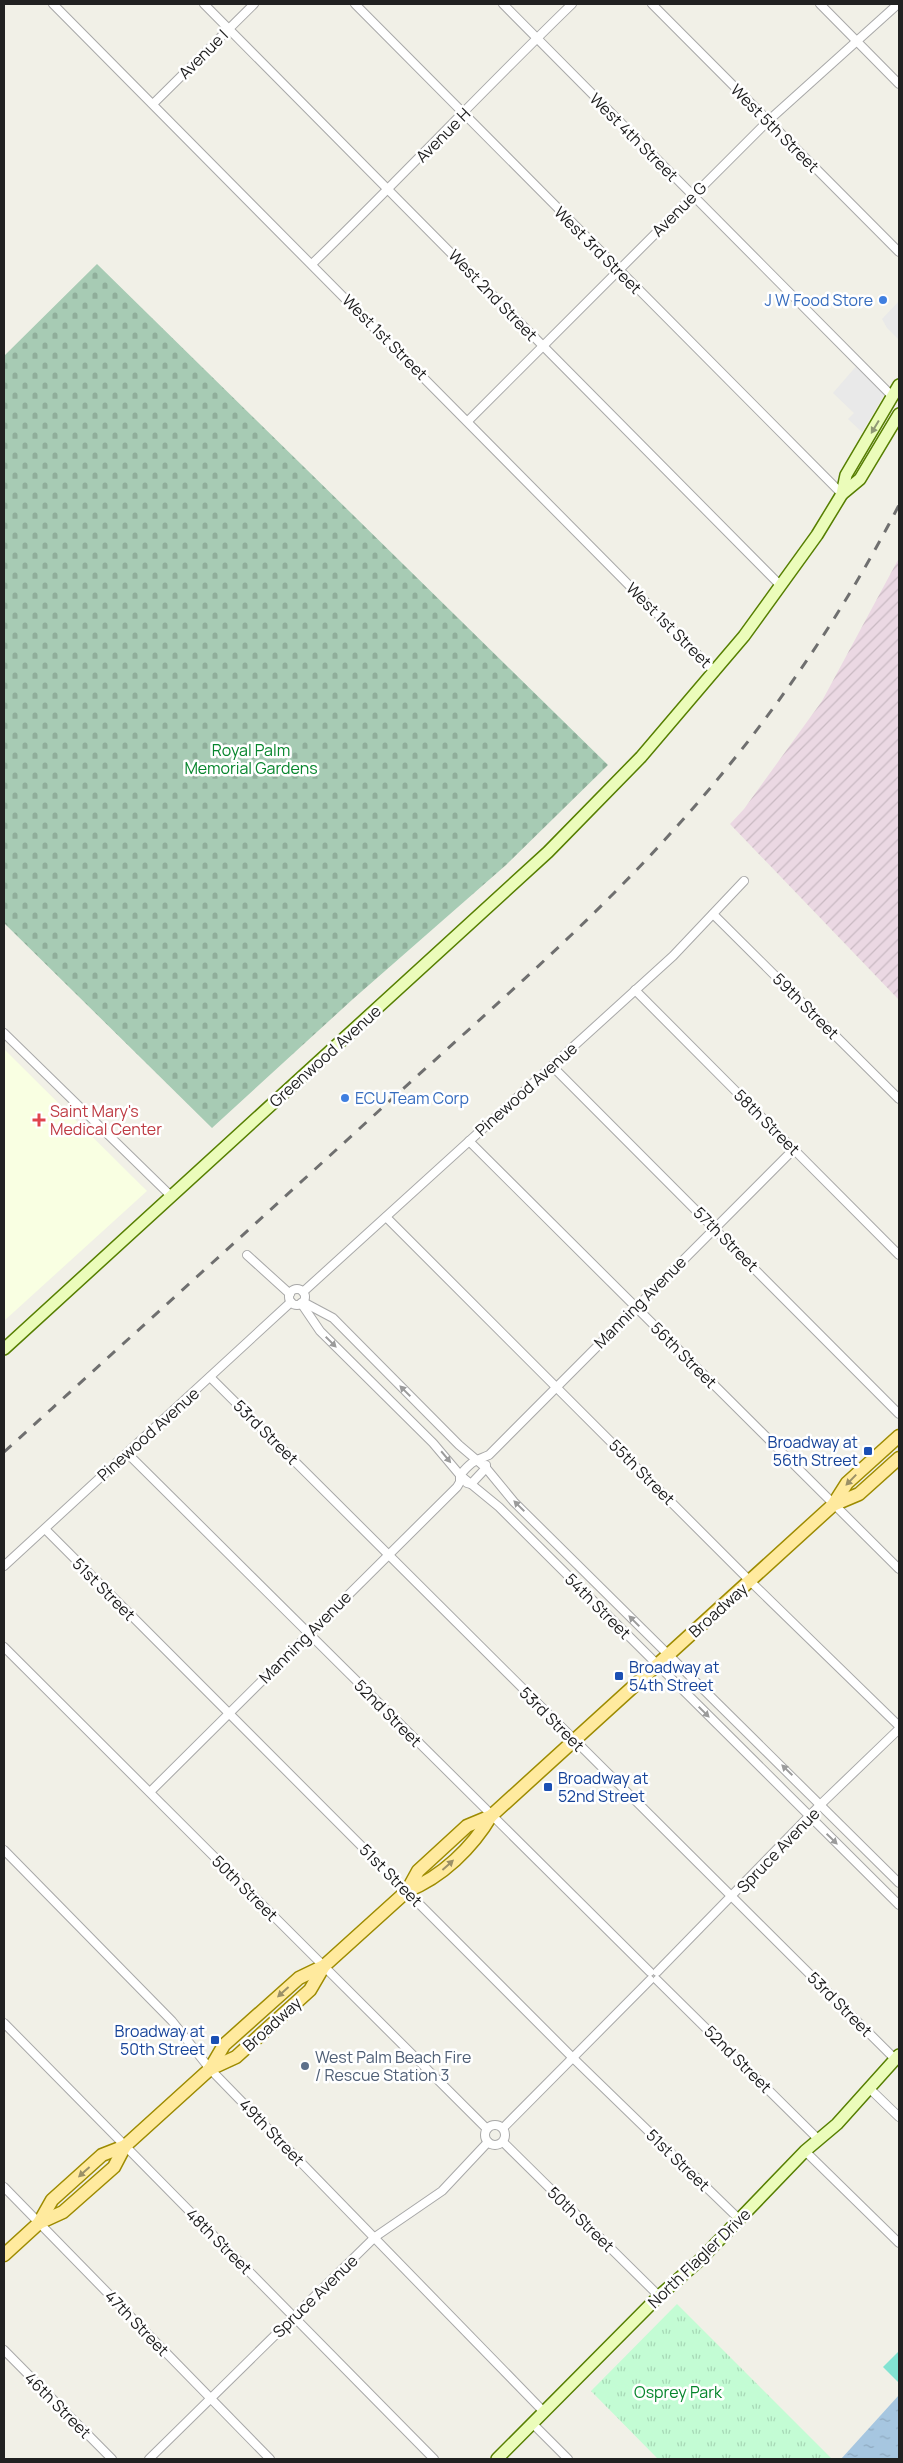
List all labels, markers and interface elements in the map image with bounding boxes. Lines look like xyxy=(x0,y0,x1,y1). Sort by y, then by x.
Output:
street label: Avenue I xyxy=(173,24,233,84)
street label: West 5th Street xyxy=(726,79,824,177)
street label: West 4th Street xyxy=(585,88,683,186)
street label: Avenue H xyxy=(411,103,475,167)
street label: Avenue G xyxy=(647,177,711,241)
street label: West 3rd Street xyxy=(549,201,647,299)
street label: West 2nd Street xyxy=(444,244,542,346)
street label: West 1st Street xyxy=(337,289,433,385)
place label: J W Food Store xyxy=(764,289,873,311)
marker: J W Food Store xyxy=(877,294,889,306)
one-way arrow xyxy=(871,420,880,433)
street label: West 1st Street xyxy=(621,577,717,673)
park label: Royal Palm Memorial Gardens xyxy=(184,739,318,779)
street label: 59th Street xyxy=(768,968,844,1044)
street label: Greenwood Avenue xyxy=(264,1000,386,1112)
street label: Pinewood Avenue xyxy=(470,1037,582,1141)
street label: 58th Street xyxy=(729,1084,805,1160)
place label: ECU Team Corp xyxy=(355,1087,469,1109)
marker: ECU Team Corp xyxy=(339,1092,351,1104)
place label: Saint Mary's Medical Center xyxy=(50,1100,162,1140)
marker: Saint Mary's Medical Center xyxy=(32,1113,46,1127)
street label: 57th Street xyxy=(689,1202,763,1276)
street label: Manning Avenue xyxy=(589,1251,691,1353)
street label: 56th Street xyxy=(646,1317,722,1393)
one-way arrow xyxy=(325,1336,337,1348)
street label: Pinewood Avenue xyxy=(92,1382,204,1486)
one-way arrow xyxy=(399,1385,411,1397)
street label: 53rd Street xyxy=(229,1395,303,1469)
place label: Broadway at 56th Street xyxy=(768,1431,858,1471)
street label: 55th Street xyxy=(604,1434,680,1510)
marker: Broadway at 56th Street xyxy=(862,1445,874,1457)
one-way arrow xyxy=(440,1450,451,1463)
one-way arrow xyxy=(845,1474,857,1486)
one-way arrow xyxy=(513,1501,525,1513)
street label: 51st Street xyxy=(68,1553,140,1625)
street label: 54th Street xyxy=(560,1568,636,1644)
street label: Broadway xyxy=(684,1577,752,1642)
street label: Manning Avenue xyxy=(254,1586,356,1688)
one-way arrow xyxy=(629,1615,641,1627)
place label: Broadway at 54th Street xyxy=(629,1656,719,1696)
marker: Broadway at 54th Street xyxy=(613,1670,625,1682)
street label: 52nd Street xyxy=(349,1674,427,1752)
street label: 53rd Street xyxy=(515,1682,589,1756)
one-way arrow xyxy=(698,1706,710,1718)
one-way arrow xyxy=(781,1764,793,1776)
place label: Broadway at 52nd Street xyxy=(558,1767,648,1807)
marker: Broadway at 52nd Street xyxy=(542,1781,554,1793)
street label: Spruce Avenue xyxy=(732,1803,824,1897)
one-way arrow xyxy=(825,1833,837,1845)
street label: 51st Street xyxy=(355,1839,427,1911)
street label: 50th Street xyxy=(207,1850,283,1926)
one-way arrow xyxy=(441,1859,453,1871)
street label: 53rd Street xyxy=(803,1967,877,2041)
one-way arrow xyxy=(278,1986,290,1998)
street label: Broadway xyxy=(238,1991,306,2056)
place label: Broadway at 50th Street xyxy=(115,2020,205,2060)
street label: 52nd Street xyxy=(699,2020,777,2098)
marker: Broadway at 50th Street xyxy=(209,2034,221,2046)
place label: West Palm Beach Fire / Rescue Station 3 xyxy=(315,2046,471,2086)
marker: West Palm Beach Fire / Rescue Station 3 xyxy=(299,2060,311,2072)
street label: 49th Street xyxy=(234,2094,310,2170)
street label: 51st Street xyxy=(641,2124,715,2196)
one-way arrow xyxy=(77,2166,90,2177)
street label: 50th Street xyxy=(543,2182,619,2256)
street label: 48th Street xyxy=(181,2203,257,2279)
street label: North Flagler Drive xyxy=(643,2203,755,2313)
street label: Spruce Avenue xyxy=(268,2250,362,2342)
street label: 47th Street xyxy=(100,2285,174,2361)
street label: 46th Street xyxy=(20,2367,96,2443)
park label: Osprey Park xyxy=(634,2381,723,2403)

